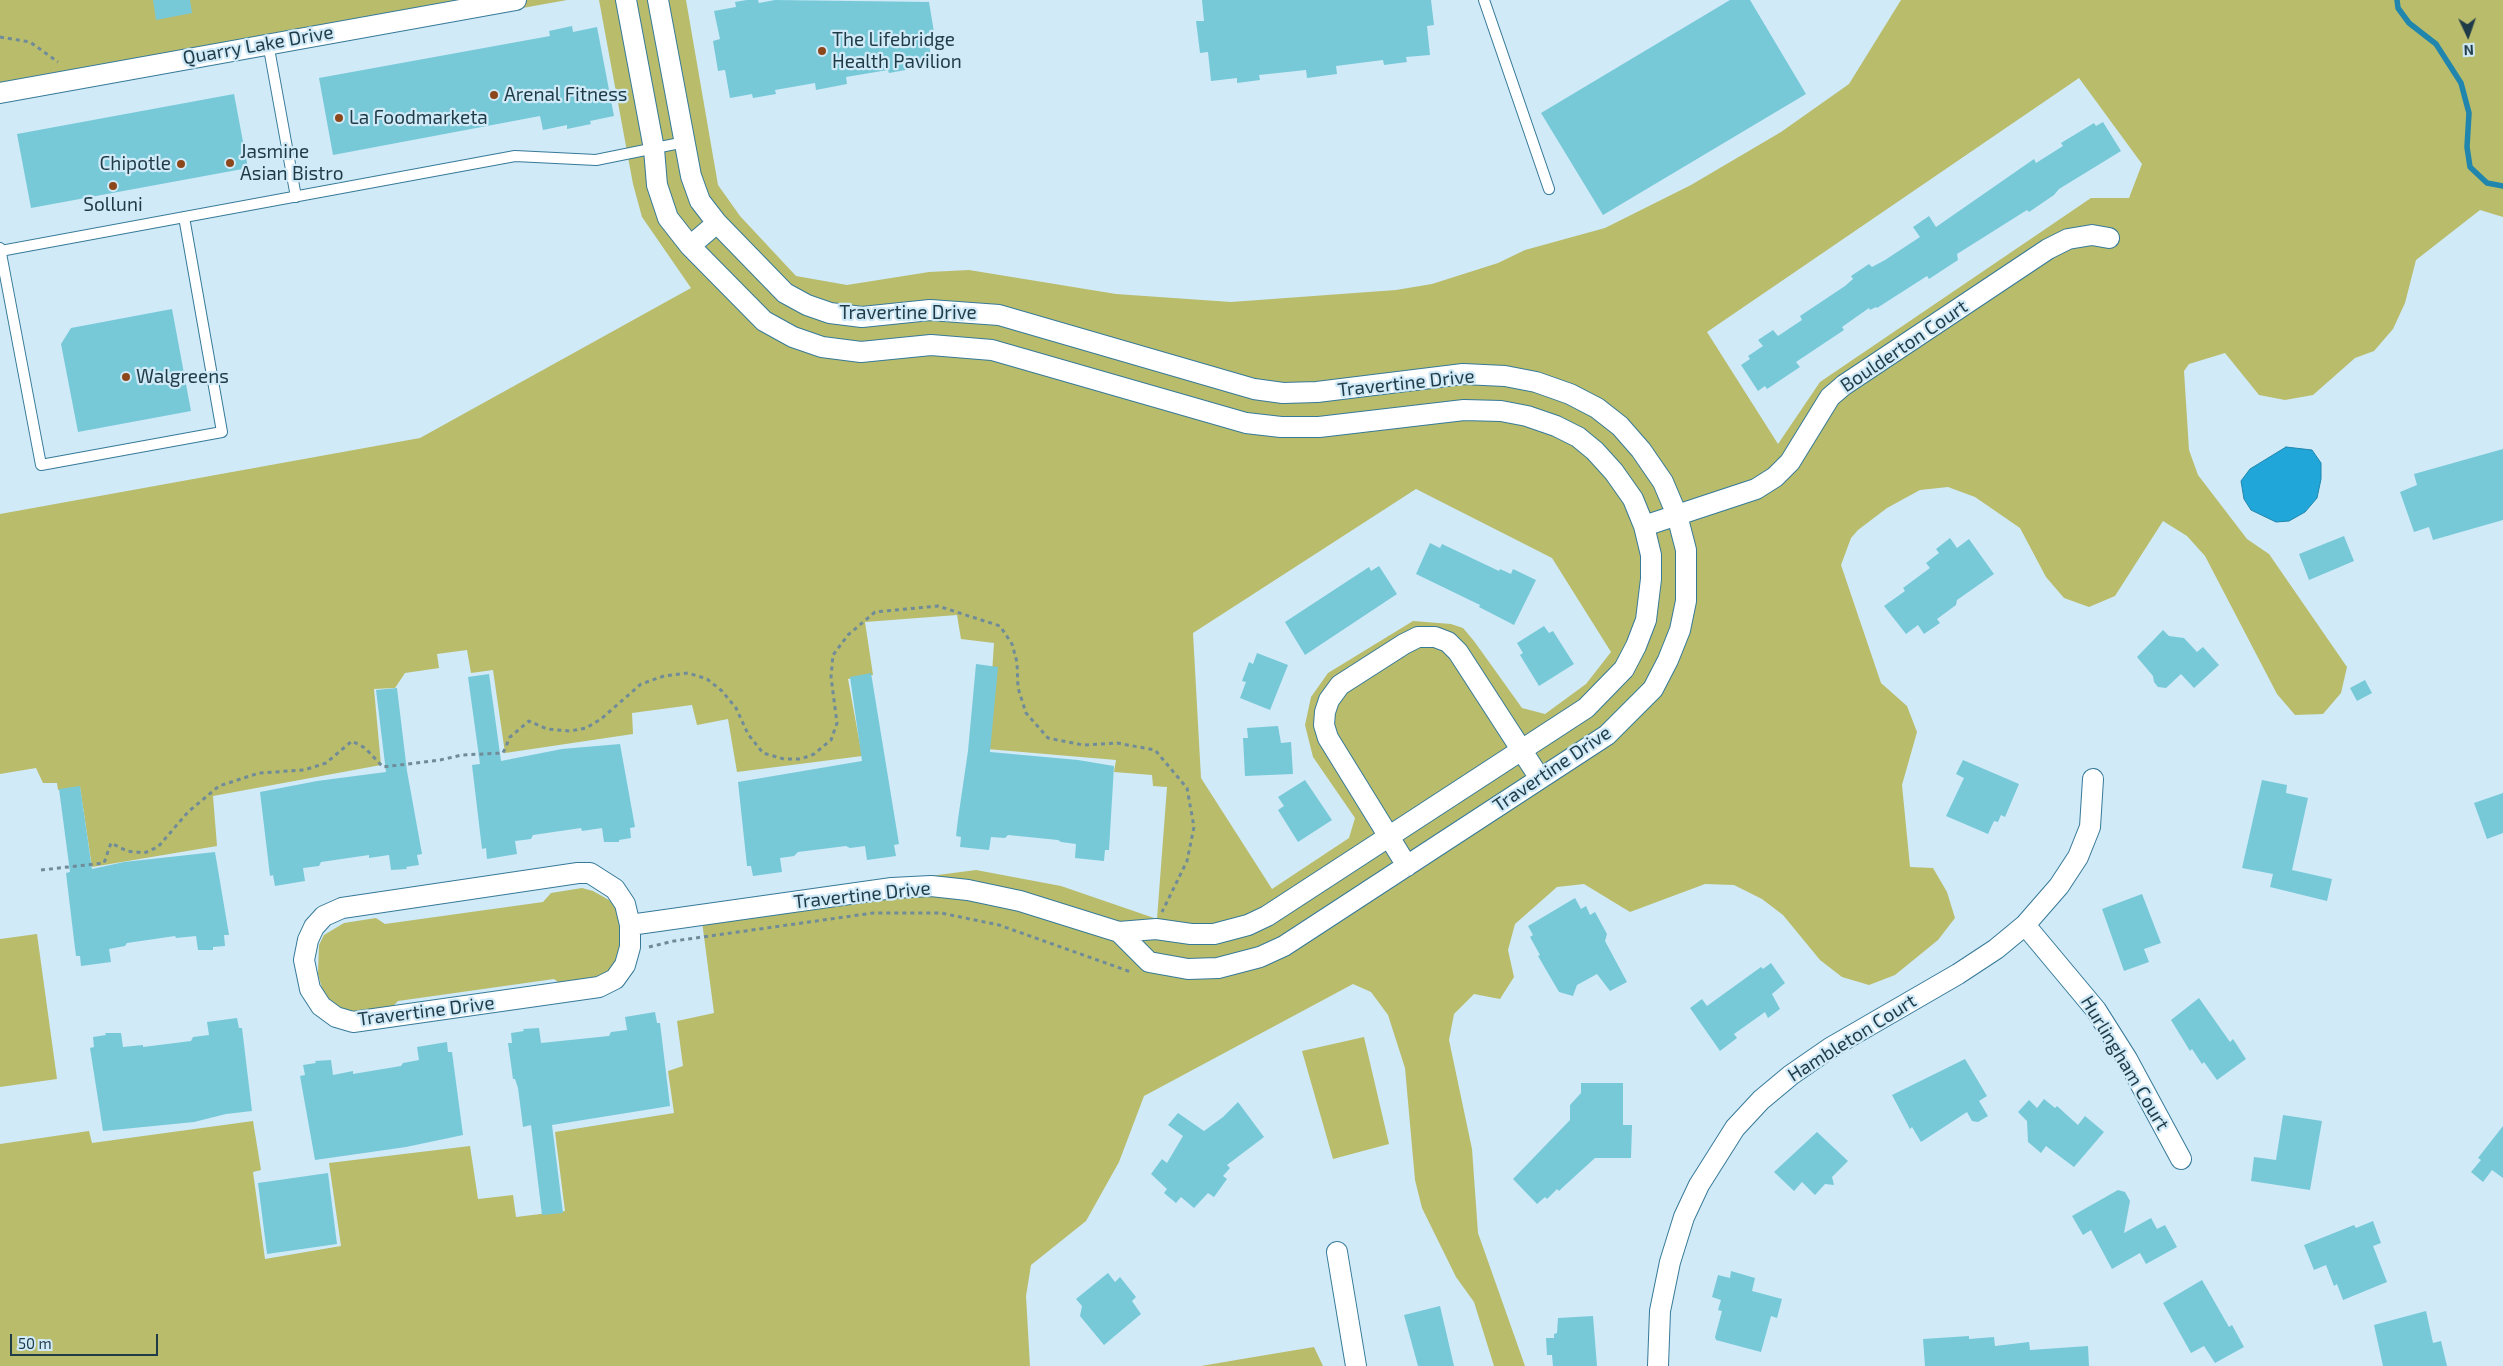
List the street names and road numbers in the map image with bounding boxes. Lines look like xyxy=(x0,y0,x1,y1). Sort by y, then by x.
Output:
street label: Quarry Lake Drive xyxy=(181,21,335,69)
street label: Boulderton Court xyxy=(1836,295,1972,397)
street label: Travertine Drive xyxy=(839,302,977,324)
street label: Travertine Drive xyxy=(1336,364,1476,402)
street label: Travertine Drive xyxy=(1489,721,1615,817)
street label: Travertine Drive xyxy=(792,876,932,914)
street label: Hambleton Court xyxy=(1784,989,1920,1087)
street label: Travertine Drive xyxy=(356,991,496,1031)
street label: Hurlingham Court xyxy=(2076,992,2174,1134)

